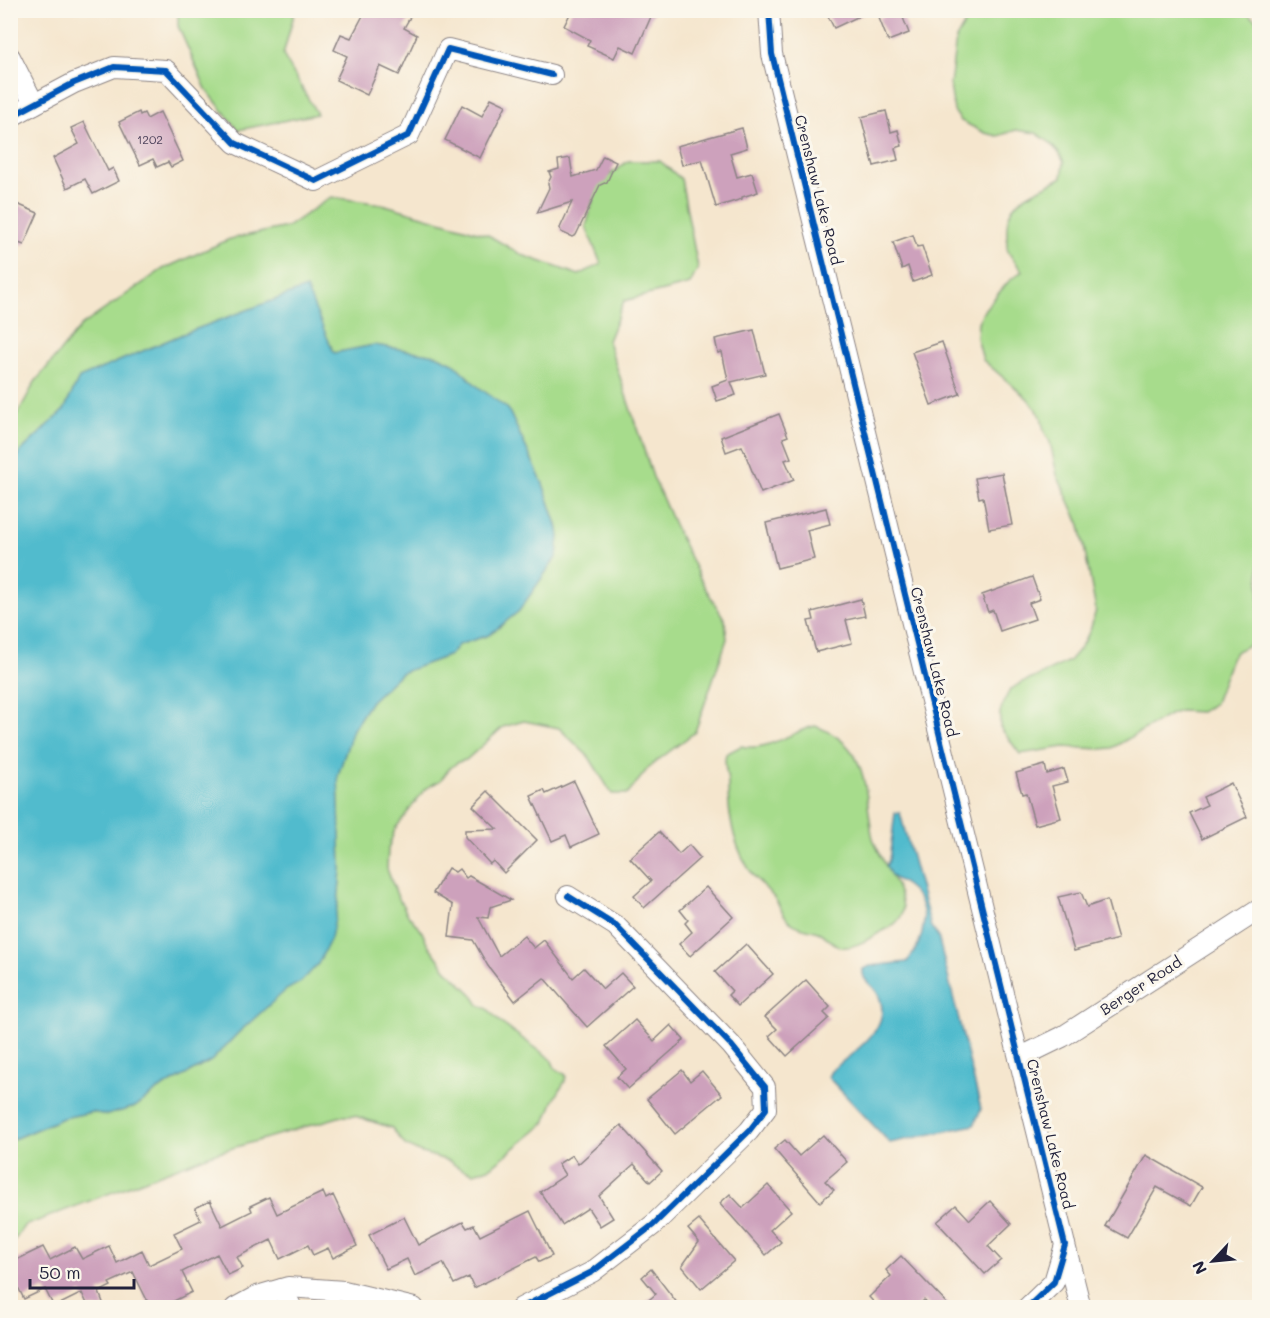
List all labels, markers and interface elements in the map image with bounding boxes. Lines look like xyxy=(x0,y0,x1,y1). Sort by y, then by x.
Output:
street label: Crenshaw Lake Road xyxy=(791,113,847,267)
house number: 1202 xyxy=(137,131,163,147)
street label: Crenshaw Lake Road xyxy=(907,585,963,739)
street label: Berger Road xyxy=(1096,951,1185,1019)
street label: Crenshaw Lake Road xyxy=(1023,1057,1079,1211)
north arrow xyxy=(1183,1231,1243,1291)
scale bar xyxy=(30,1252,134,1290)
text: N xyxy=(1187,1258,1211,1278)
text: 50 m xyxy=(39,1260,81,1284)

